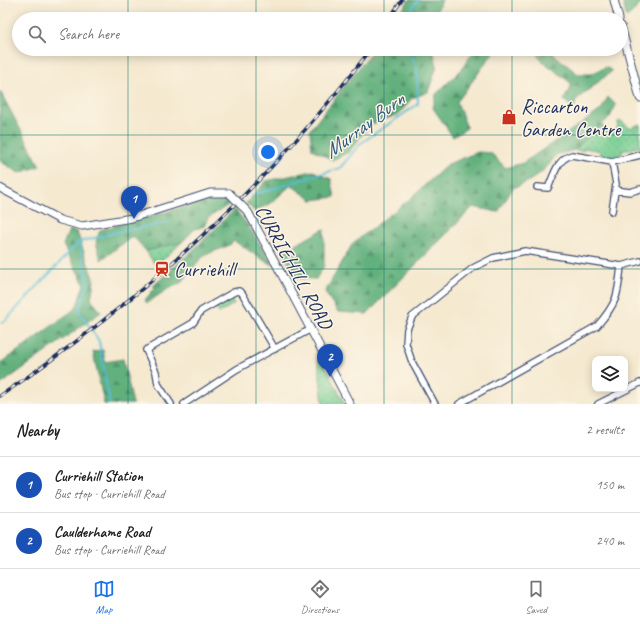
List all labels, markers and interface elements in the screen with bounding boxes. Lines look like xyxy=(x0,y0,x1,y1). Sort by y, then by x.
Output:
search box xyxy=(12,12,628,56)
icon: search xyxy=(26,23,48,45)
text: Search here xyxy=(58,25,119,44)
water label: Murray Burn xyxy=(319,85,411,164)
place label: Riccarton Garden Centre xyxy=(521,94,622,142)
shop icon: Riccarton Garden Centre xyxy=(500,108,518,126)
your location xyxy=(258,142,278,162)
pin: 1 xyxy=(121,186,147,219)
street label: CURRIEHILL ROAD xyxy=(250,200,339,335)
place label: Curriehill xyxy=(174,257,238,282)
station icon: Curriehill xyxy=(153,260,171,278)
pin: 2 xyxy=(317,344,343,377)
map controls xyxy=(592,356,628,392)
button: layers xyxy=(592,356,628,392)
text: Nearby xyxy=(16,420,59,441)
text: 2 results xyxy=(586,422,624,438)
text: Curriehill Station xyxy=(54,467,143,486)
text: 1 xyxy=(26,477,32,493)
text: 150 m xyxy=(596,477,624,493)
text: Bus stop · Curriehill Road xyxy=(54,486,165,502)
text: Caulderhame Road xyxy=(54,523,150,542)
text: 2 xyxy=(26,533,32,549)
text: 240 m xyxy=(596,533,624,549)
text: Bus stop · Curriehill Road xyxy=(54,542,165,558)
tab: Map xyxy=(93,578,115,616)
tab: Directions xyxy=(301,578,339,616)
tab: Saved xyxy=(525,578,547,616)

